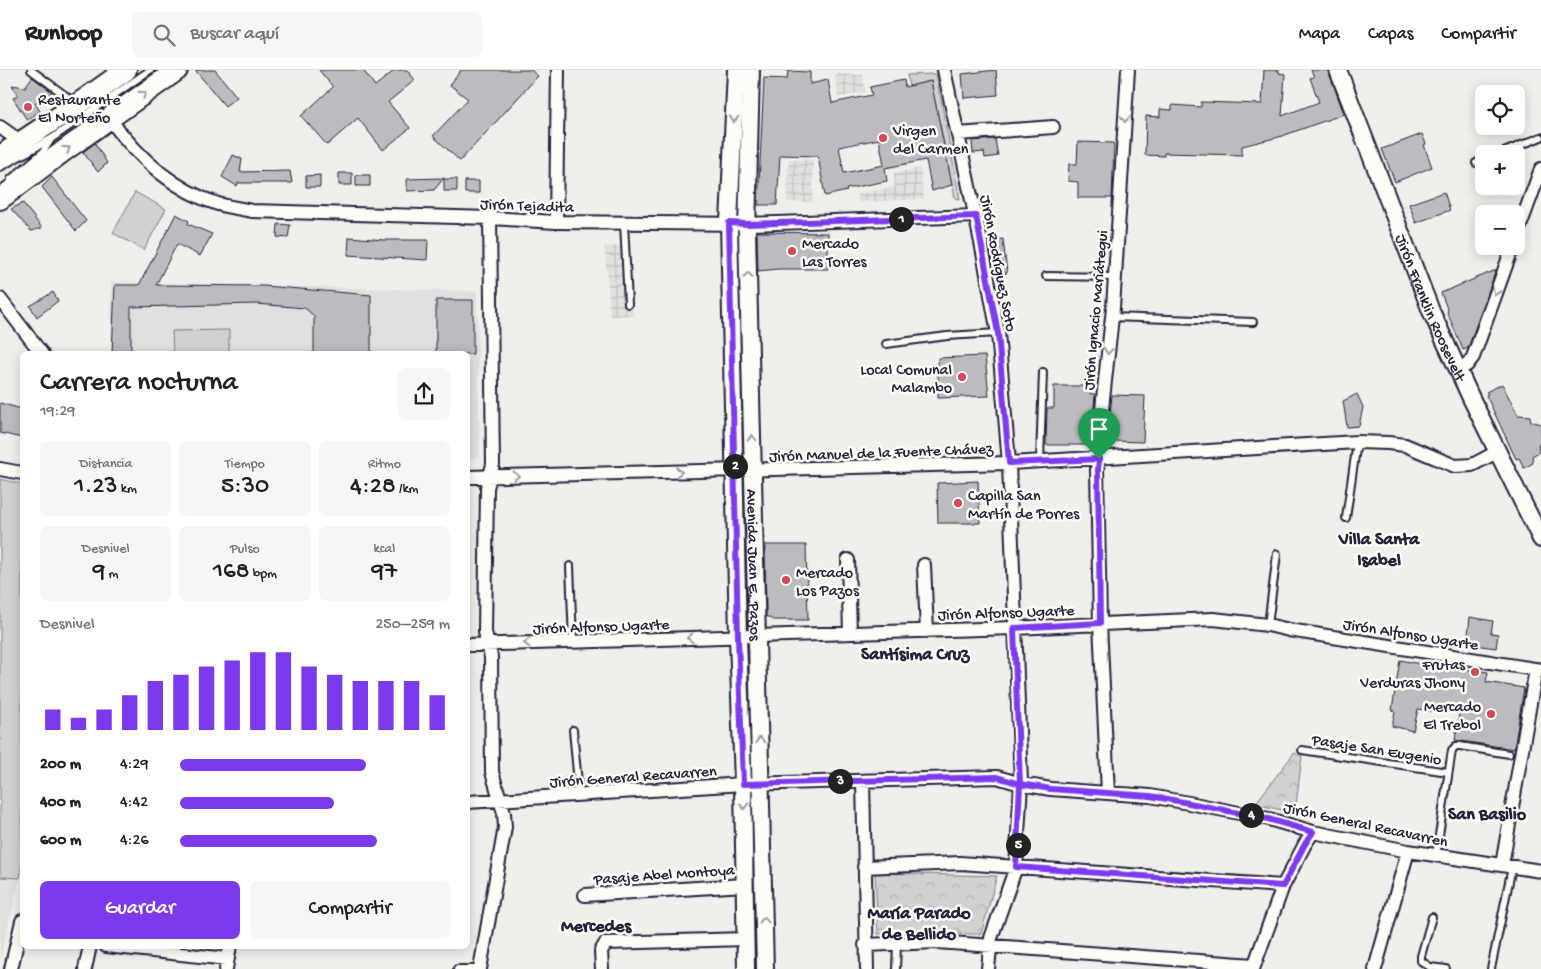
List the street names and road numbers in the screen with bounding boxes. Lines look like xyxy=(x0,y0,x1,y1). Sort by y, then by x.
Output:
street label: Jirón Rodríguez Soto xyxy=(974,194,1019,334)
street label: Jirón Tejadita xyxy=(480,196,575,219)
street label: Jirón Ignacio Mariátegui xyxy=(1081,229,1114,391)
street label: Jirón Franklin Roosevelt xyxy=(1389,232,1469,386)
street label: Jirón Manuel de la Fuente Chávez xyxy=(769,441,994,468)
street label: Avenida Juan E. Pazos xyxy=(740,489,763,642)
street label: Jirón Alfonso Ugarte xyxy=(937,603,1076,626)
street label: Jirón Alfonso Ugarte xyxy=(1341,616,1480,657)
street label: Jirón Alfonso Ugarte xyxy=(532,617,671,640)
street label: Pasaje San Eugenio xyxy=(1309,732,1443,771)
street label: Jirón General Recavarren xyxy=(549,763,718,794)
street label: Jirón General Recavarren xyxy=(1281,800,1450,853)
street label: Pasaje Abel Montoya xyxy=(592,862,736,891)

